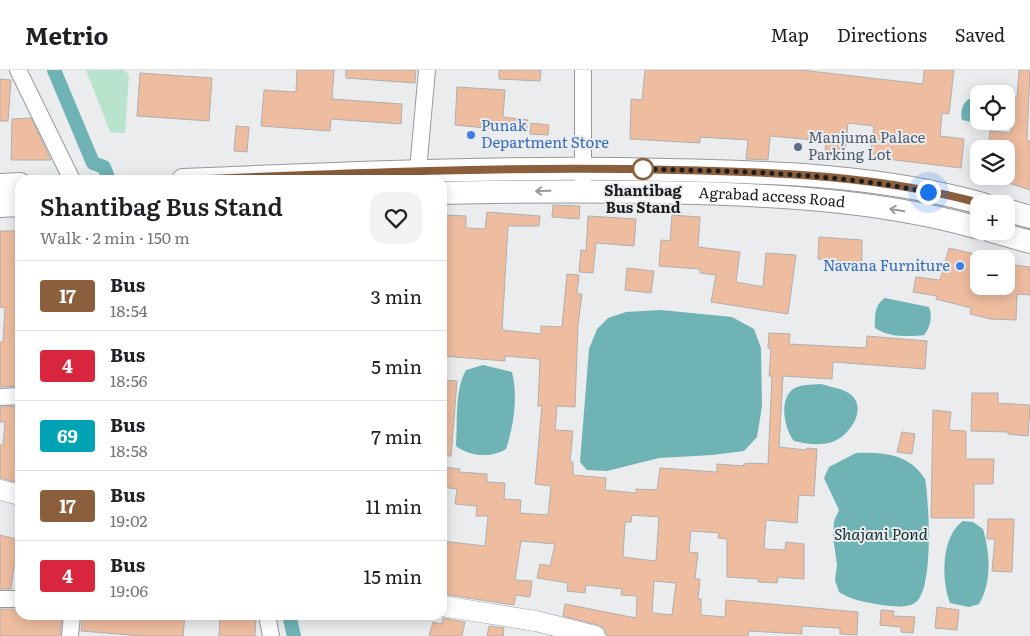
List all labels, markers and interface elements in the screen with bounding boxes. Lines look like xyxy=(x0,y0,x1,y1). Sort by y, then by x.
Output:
text: Metrio xyxy=(25,17,109,52)
text: Map xyxy=(771,21,809,48)
text: Directions xyxy=(837,21,927,48)
text: Saved xyxy=(955,21,1005,48)
map controls xyxy=(970,85,1015,295)
button: locate xyxy=(970,85,1015,130)
place label: Punak Department Store xyxy=(481,113,609,153)
place label: Manjuma Palace Parking Lot xyxy=(808,125,926,165)
marker: Punak Department Store xyxy=(465,129,477,141)
button: layers xyxy=(970,140,1015,185)
marker: Manjuma Palace Parking Lot xyxy=(792,141,804,153)
marker: Shantibag Bus Stand xyxy=(632,158,654,180)
place label: Shantibag Bus Stand xyxy=(604,178,683,218)
street label: Agrabad access Road xyxy=(698,180,846,212)
your location xyxy=(916,180,941,205)
one-way arrow xyxy=(535,186,551,195)
text: Shantibag Bus Stand xyxy=(40,188,283,223)
button: heart xyxy=(370,192,422,244)
button: + xyxy=(970,195,1015,240)
one-way arrow xyxy=(889,204,905,214)
text: Walk · 2 min · 150 m xyxy=(40,225,190,249)
button: − xyxy=(970,250,1015,295)
place label: Navana Furniture xyxy=(823,253,950,276)
marker: Navana Furniture xyxy=(954,260,966,272)
text: Bus xyxy=(110,270,145,298)
text: 17 xyxy=(59,282,76,309)
text: 3 min xyxy=(371,282,422,310)
text: 18:54 xyxy=(110,298,148,322)
text: Bus xyxy=(110,340,145,368)
text: 4 xyxy=(62,352,73,379)
text: 5 min xyxy=(371,352,422,380)
text: 18:56 xyxy=(110,368,147,392)
text: Bus xyxy=(110,410,145,438)
text: 69 xyxy=(57,422,78,449)
text: 7 min xyxy=(371,422,422,450)
text: 18:58 xyxy=(110,438,148,462)
text: Bus xyxy=(110,480,145,508)
text: 17 xyxy=(59,492,76,519)
text: 11 min xyxy=(365,492,422,520)
text: 19:02 xyxy=(110,508,147,532)
water label: Shajani Pond xyxy=(834,521,929,545)
text: Bus xyxy=(110,550,145,578)
text: 4 xyxy=(62,562,73,589)
text: 15 min xyxy=(363,562,422,590)
text: 19:06 xyxy=(110,578,148,602)

